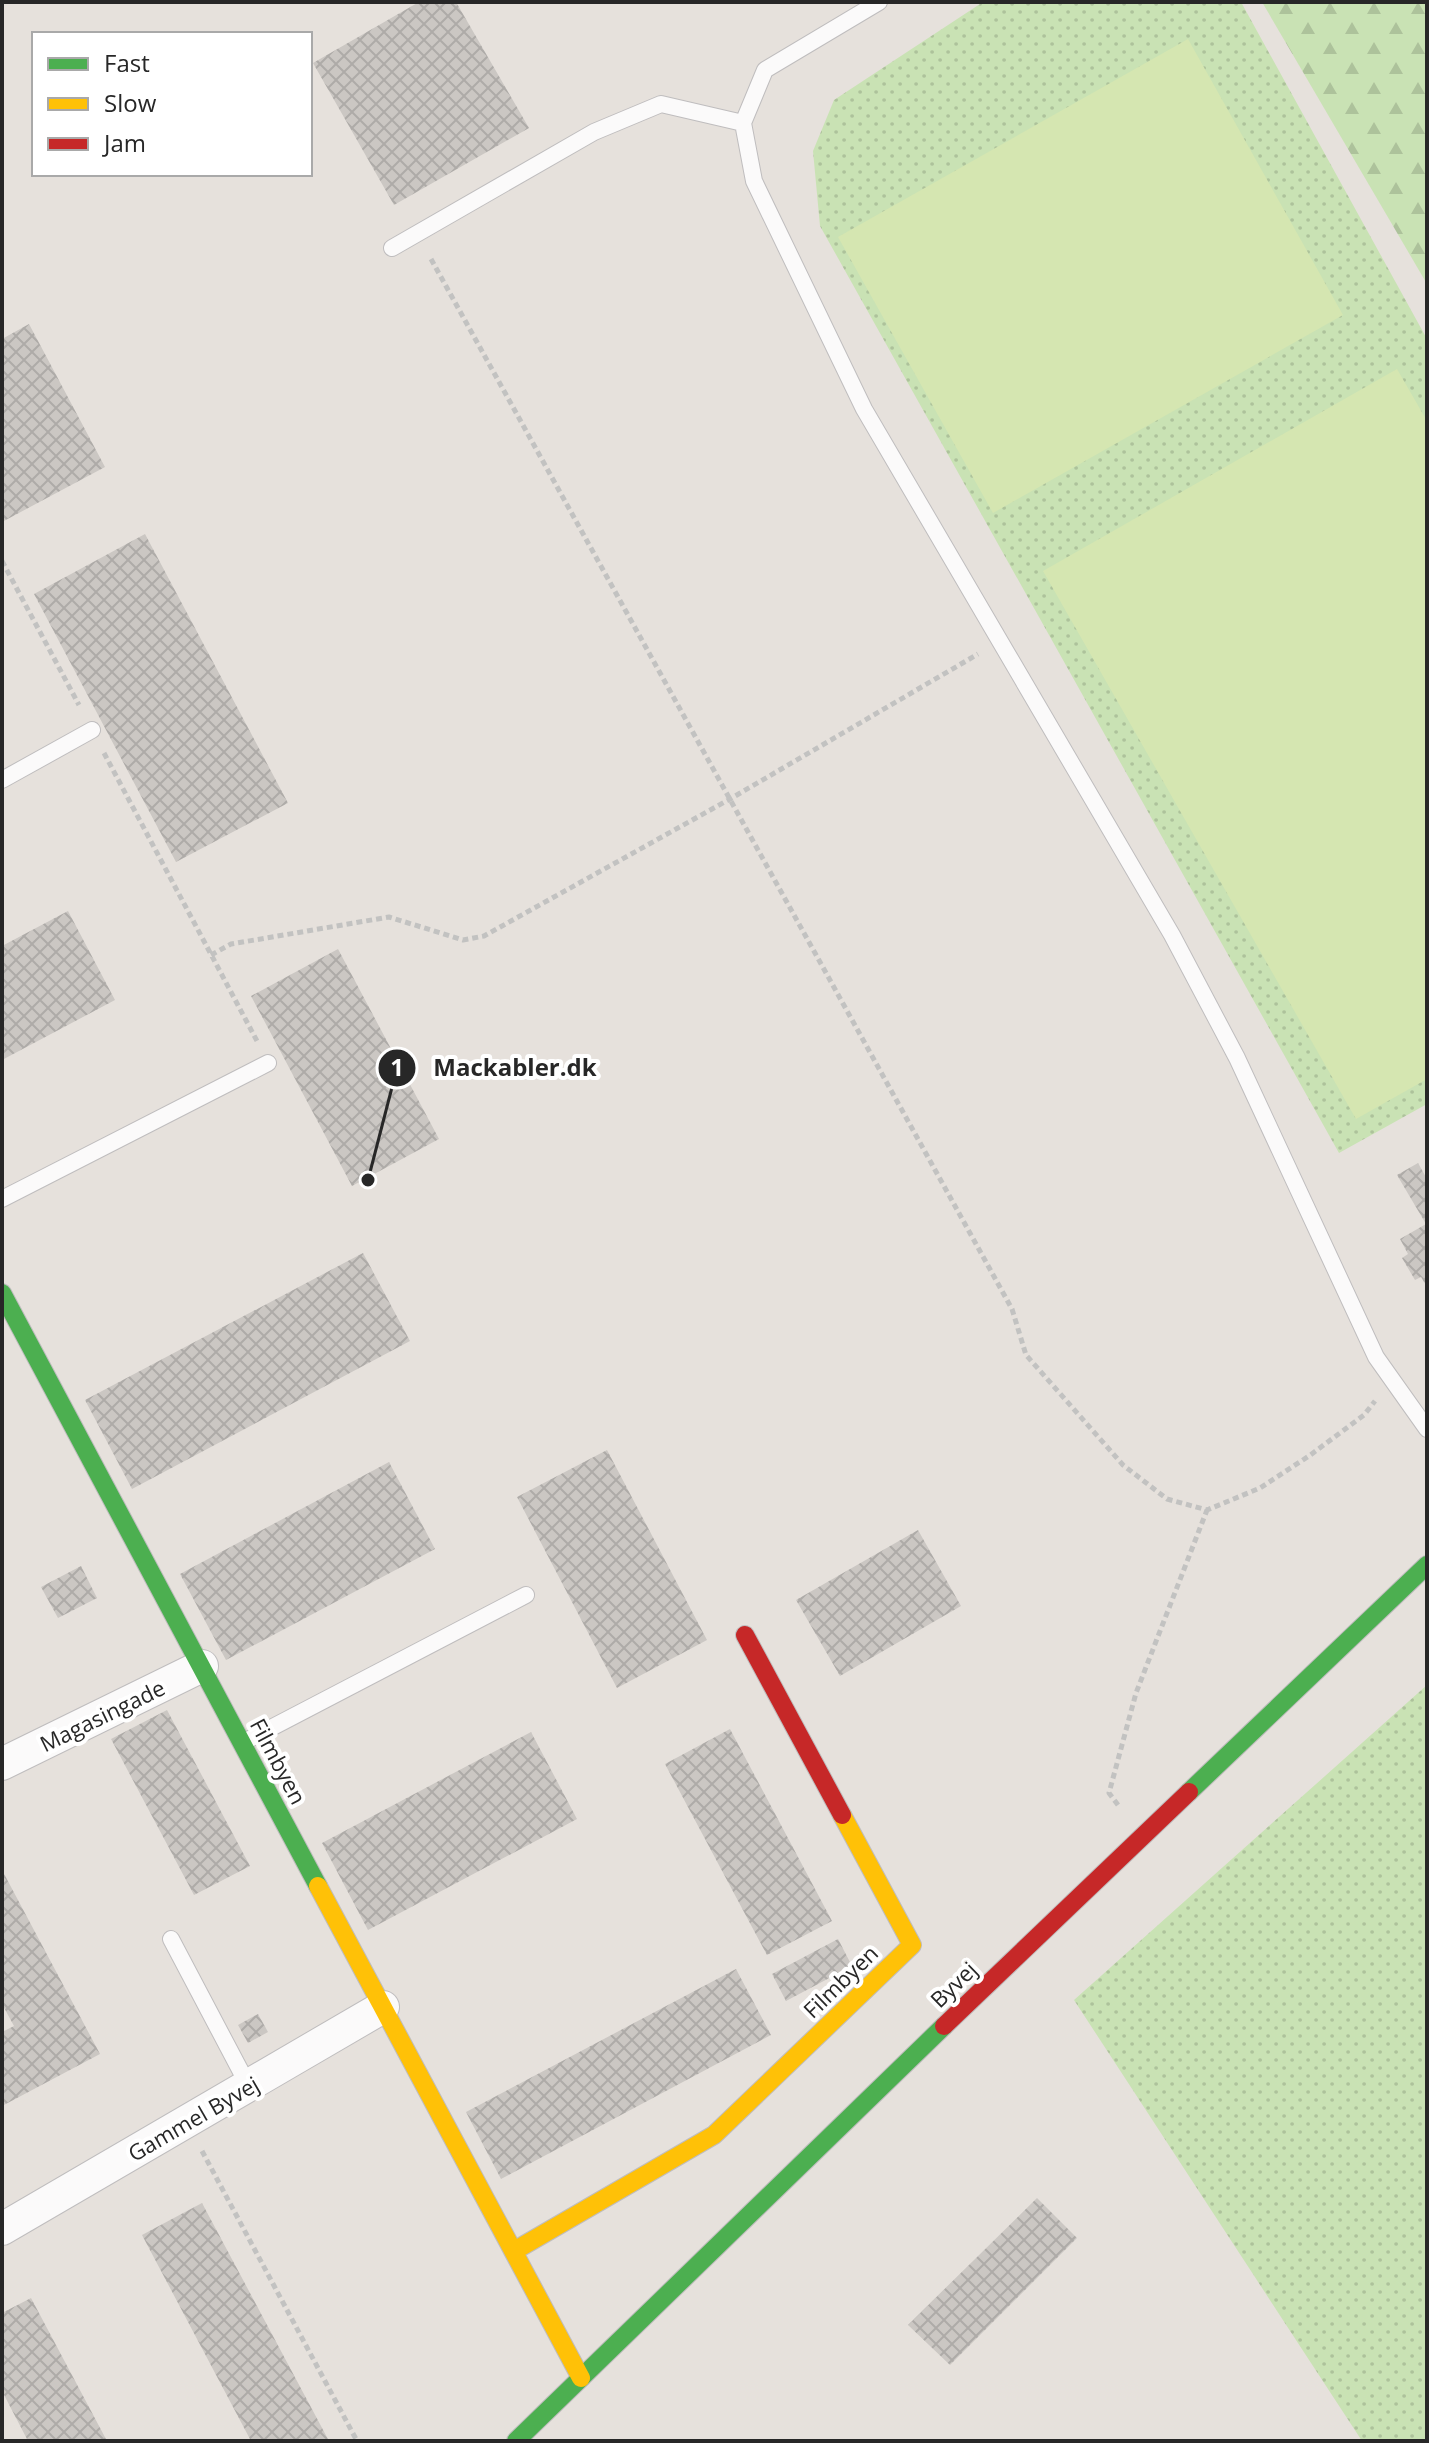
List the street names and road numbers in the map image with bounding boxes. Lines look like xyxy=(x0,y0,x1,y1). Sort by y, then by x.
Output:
street label: Magasingade xyxy=(34,1672,170,1758)
street label: Filmbyen xyxy=(244,1713,314,1809)
street label: Filmbyen xyxy=(796,1938,884,2024)
street label: Byvej xyxy=(923,1954,983,2014)
street label: Gammel Byvej xyxy=(122,2068,264,2168)

